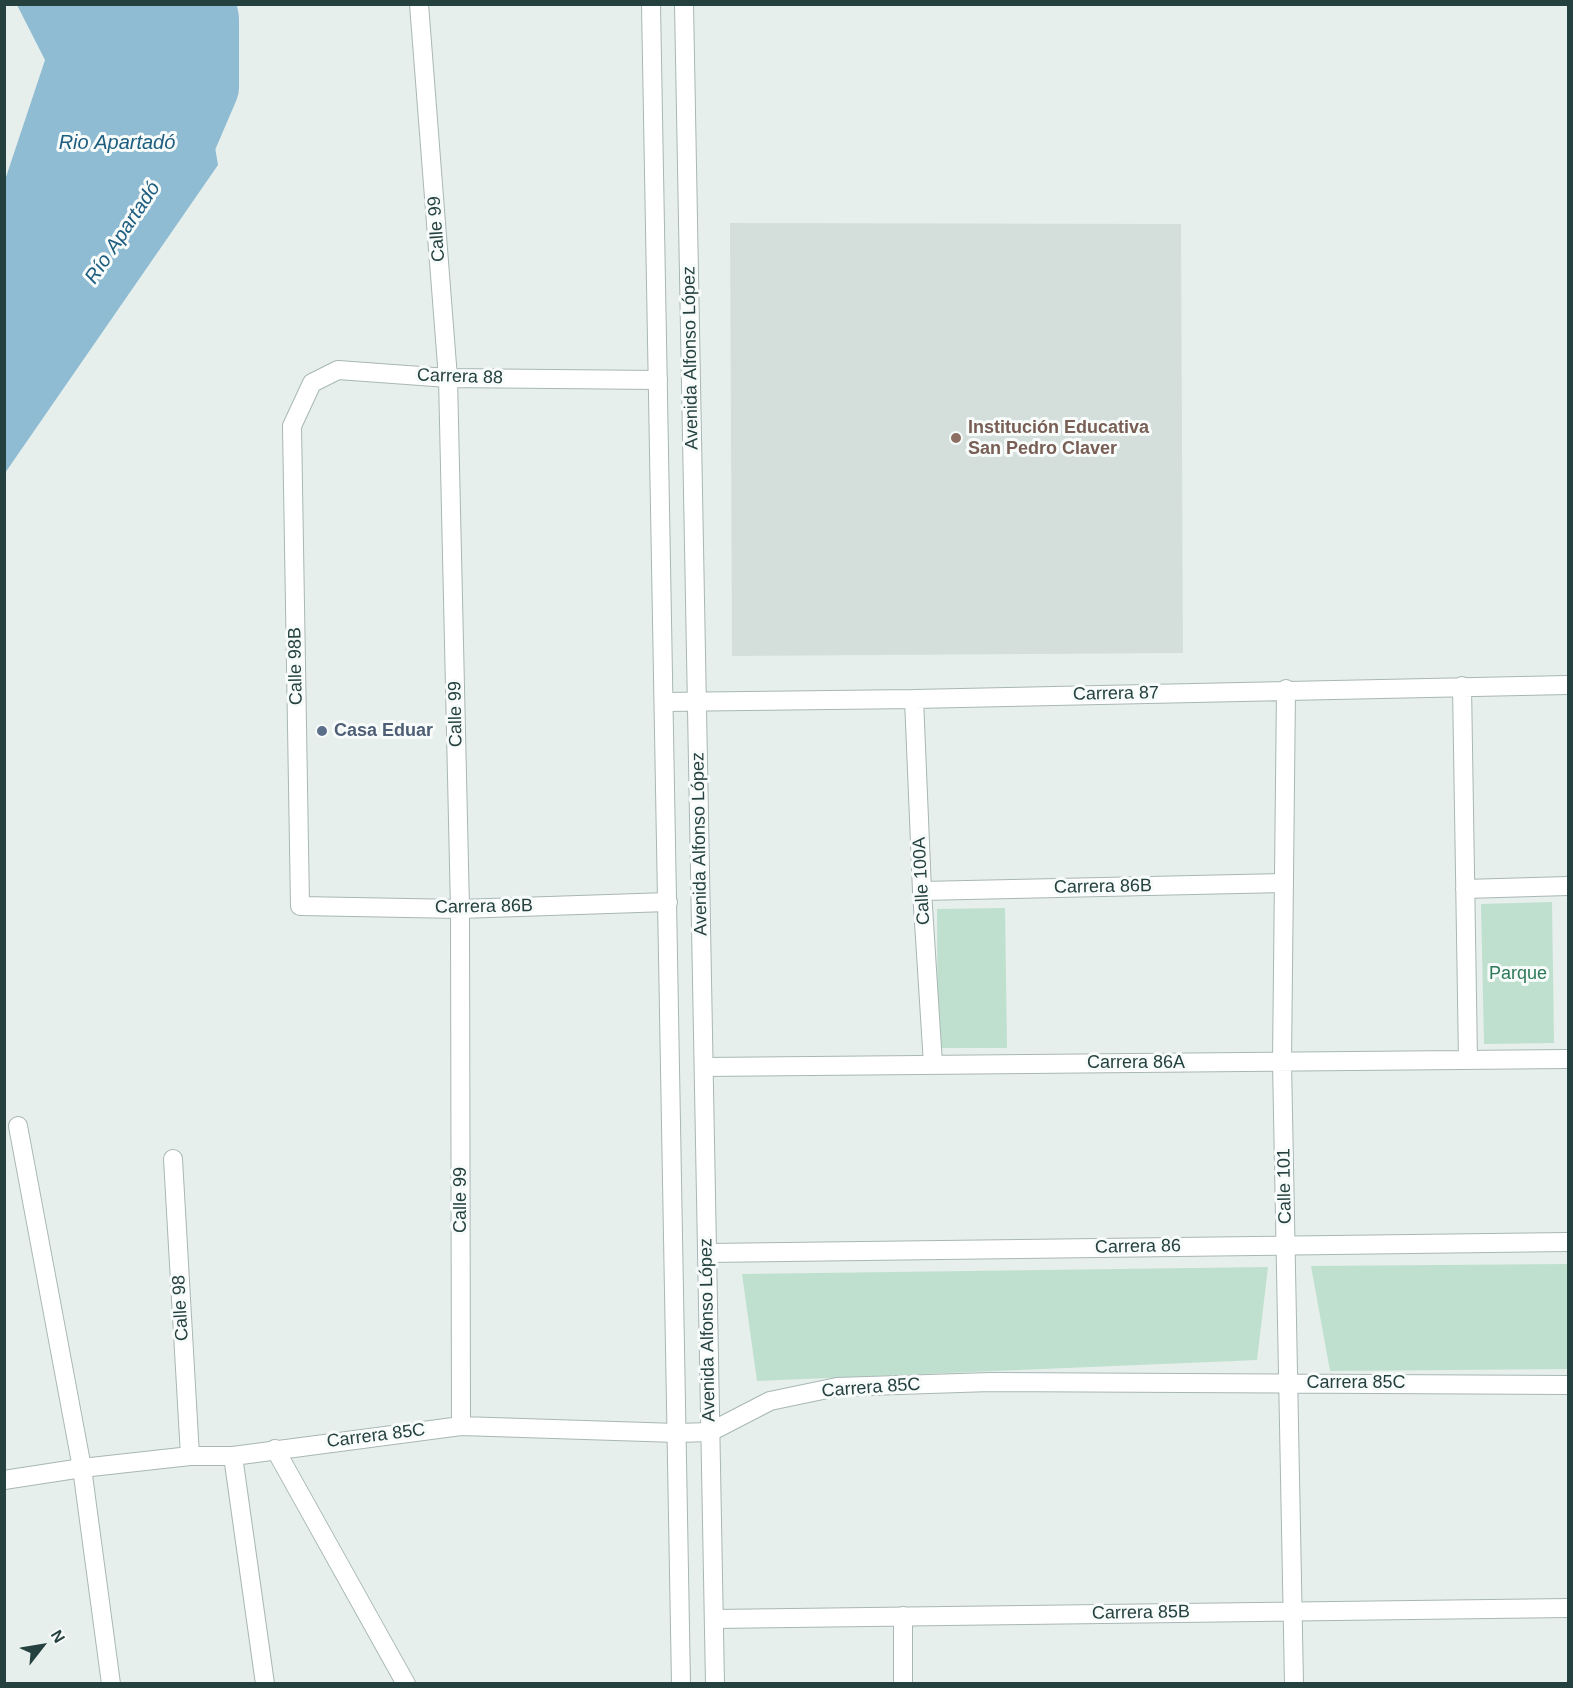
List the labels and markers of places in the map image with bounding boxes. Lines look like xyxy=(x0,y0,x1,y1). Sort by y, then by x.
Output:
place label: Institución Educativa San Pedro Claver xyxy=(968,417,1149,460)
marker: Institución Educativa San Pedro Claver xyxy=(949,431,963,445)
place label: Casa Eduar xyxy=(334,720,433,742)
marker: Casa Eduar xyxy=(315,724,329,738)

